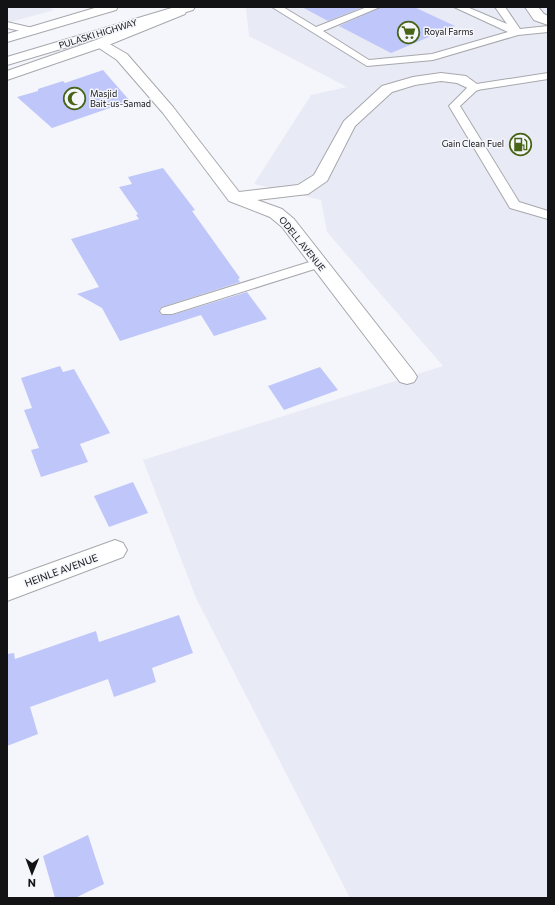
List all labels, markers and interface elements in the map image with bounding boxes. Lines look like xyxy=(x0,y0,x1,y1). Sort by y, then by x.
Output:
street label: PULASKI HIGHWAY xyxy=(57,16,139,51)
supermarket icon: Royal Farms xyxy=(396,19,422,45)
place label: Royal Farms xyxy=(424,26,473,37)
mosque icon: Masjid Bait-us-Samad xyxy=(61,86,87,112)
place label: Masjid Bait-us-Samad xyxy=(90,88,151,109)
fuel station icon: Gain Clean Fuel xyxy=(507,131,533,157)
place label: Gain Clean Fuel xyxy=(442,138,504,149)
street label: ODELL AVENUE xyxy=(277,214,328,273)
street label: HEINLE AVENUE xyxy=(23,551,99,589)
north arrow xyxy=(12,853,52,893)
text: N xyxy=(28,877,36,890)

